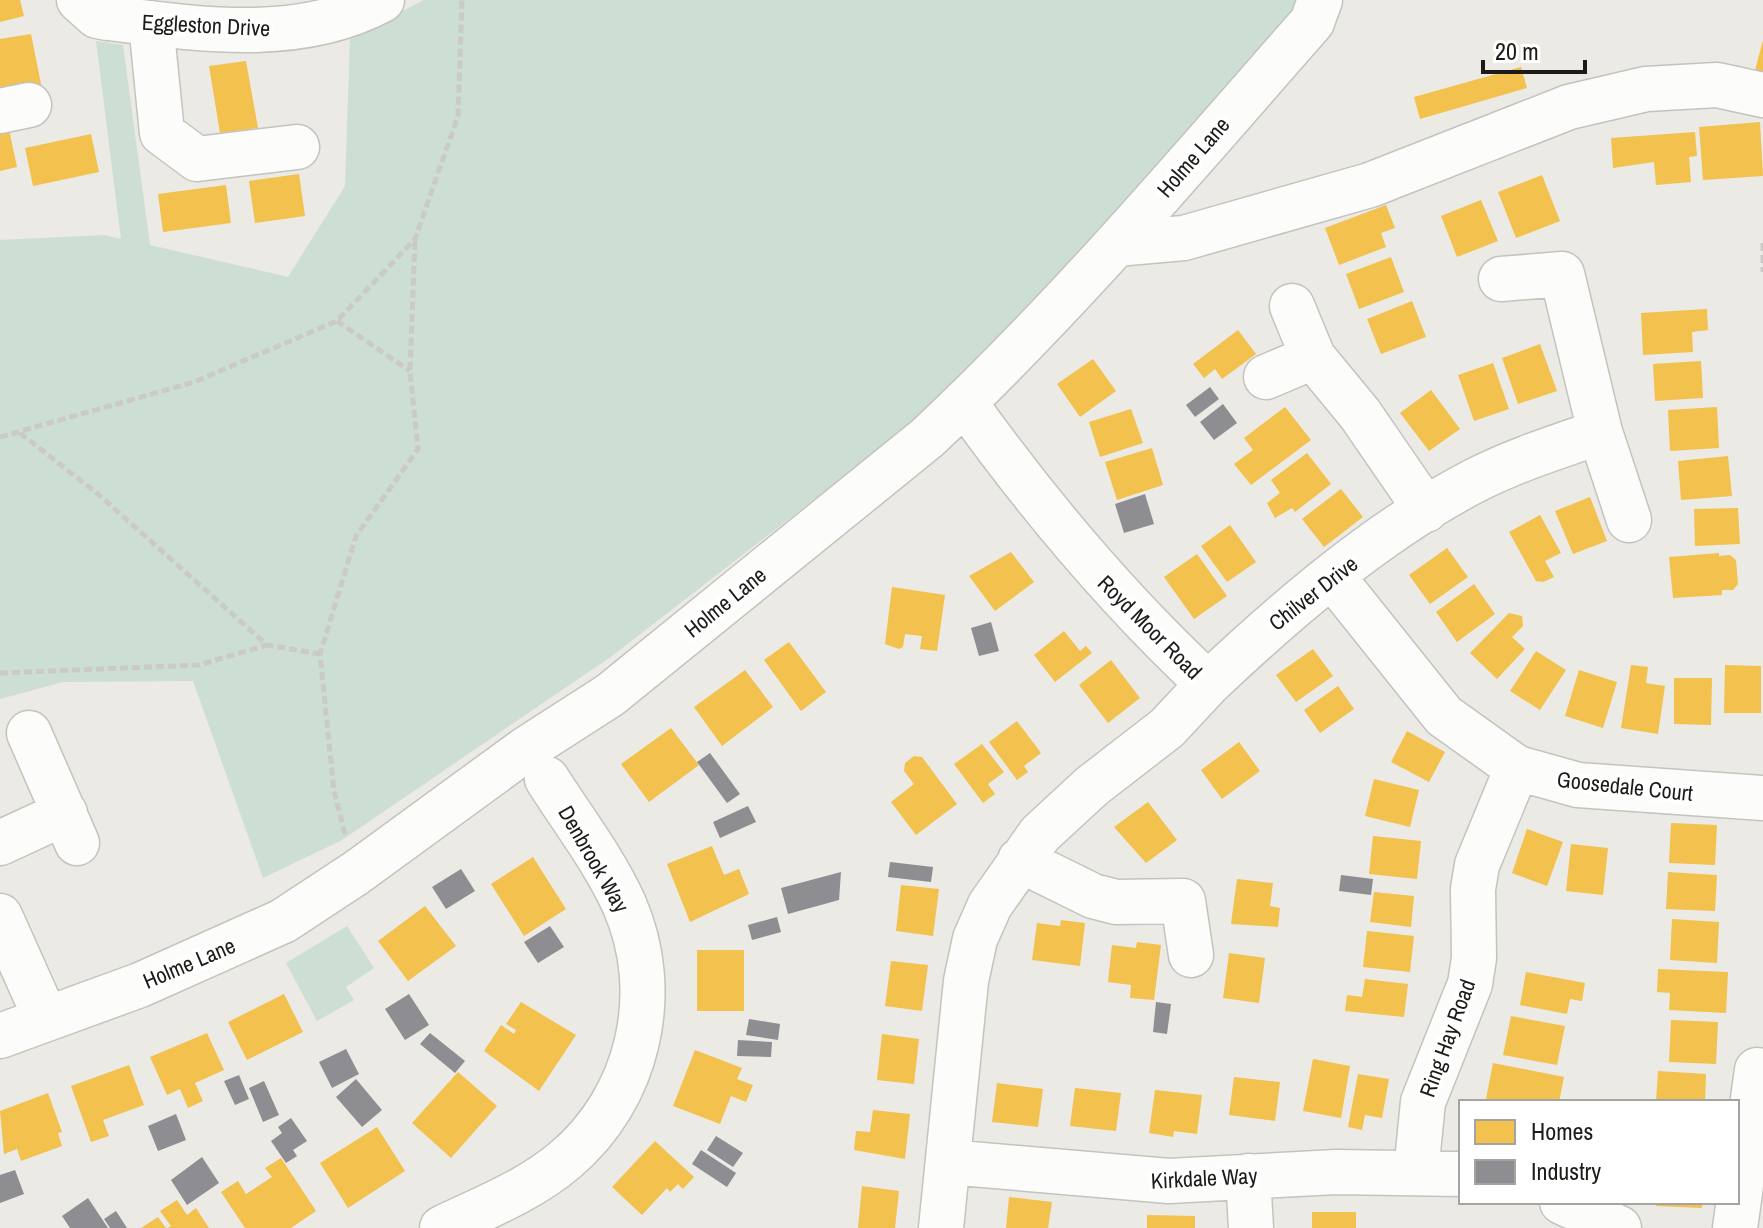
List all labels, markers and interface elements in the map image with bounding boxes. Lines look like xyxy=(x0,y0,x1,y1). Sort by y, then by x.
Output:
street label: Eggleston Drive xyxy=(141,7,271,43)
scale bar xyxy=(1483,24,1585,74)
text: 20 m xyxy=(1495,35,1539,67)
street label: Holme Lane xyxy=(1150,110,1236,204)
street label: Chilver Drive xyxy=(1262,549,1364,637)
street label: Holme Lane xyxy=(678,560,772,644)
street label: Royd Moor Road xyxy=(1091,568,1209,686)
street label: Goosedale Court xyxy=(1556,764,1694,808)
street label: Denbrook Way xyxy=(551,800,637,918)
street label: Holme Lane xyxy=(138,930,240,996)
street label: Ring Hay Road xyxy=(1412,975,1482,1101)
legend xyxy=(1459,1100,1739,1204)
text: Homes xyxy=(1531,1115,1593,1147)
text: Industry xyxy=(1531,1155,1601,1187)
street label: Kirkdale Way xyxy=(1150,1160,1258,1196)

